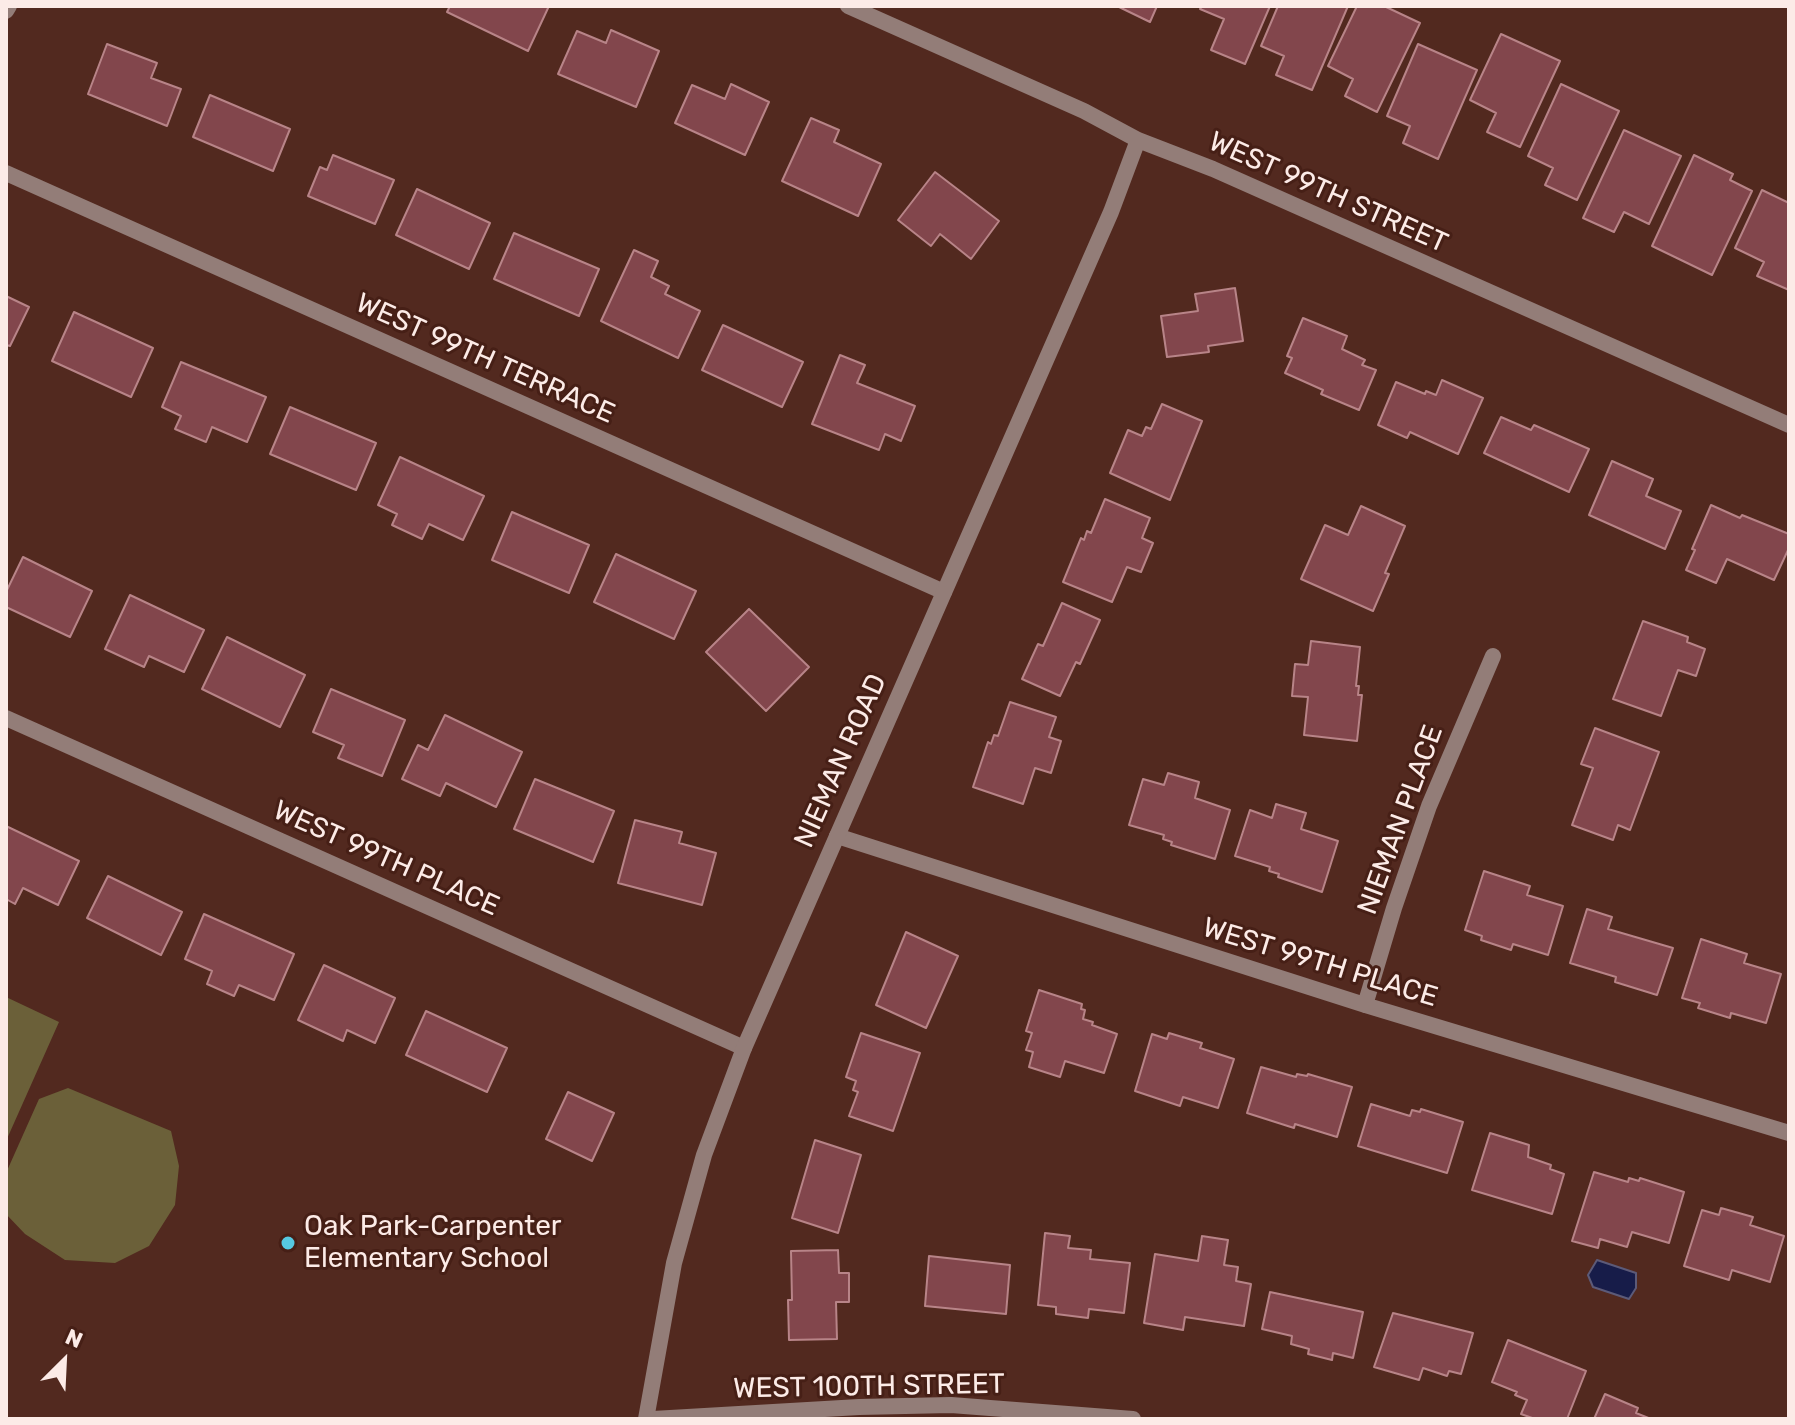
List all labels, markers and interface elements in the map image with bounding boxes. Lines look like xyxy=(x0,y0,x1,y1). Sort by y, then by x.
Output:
street label: WEST 99TH STREET xyxy=(1203,125,1453,261)
street label: WEST 99TH TERRACE xyxy=(350,287,620,431)
street label: NIEMAN ROAD xyxy=(788,669,894,853)
street label: NIEMAN PLACE xyxy=(1351,721,1451,919)
street label: WEST 99TH PLACE xyxy=(268,794,504,924)
street label: WEST 99TH PLACE xyxy=(1199,911,1441,1015)
place label: Oak Park-Carpenter Elementary School xyxy=(304,1210,561,1276)
marker: Oak Park-Carpenter Elementary School xyxy=(279,1234,297,1252)
north arrow xyxy=(24,1321,104,1401)
text: N xyxy=(61,1323,87,1354)
street label: WEST 100TH STREET xyxy=(733,1368,1005,1406)

